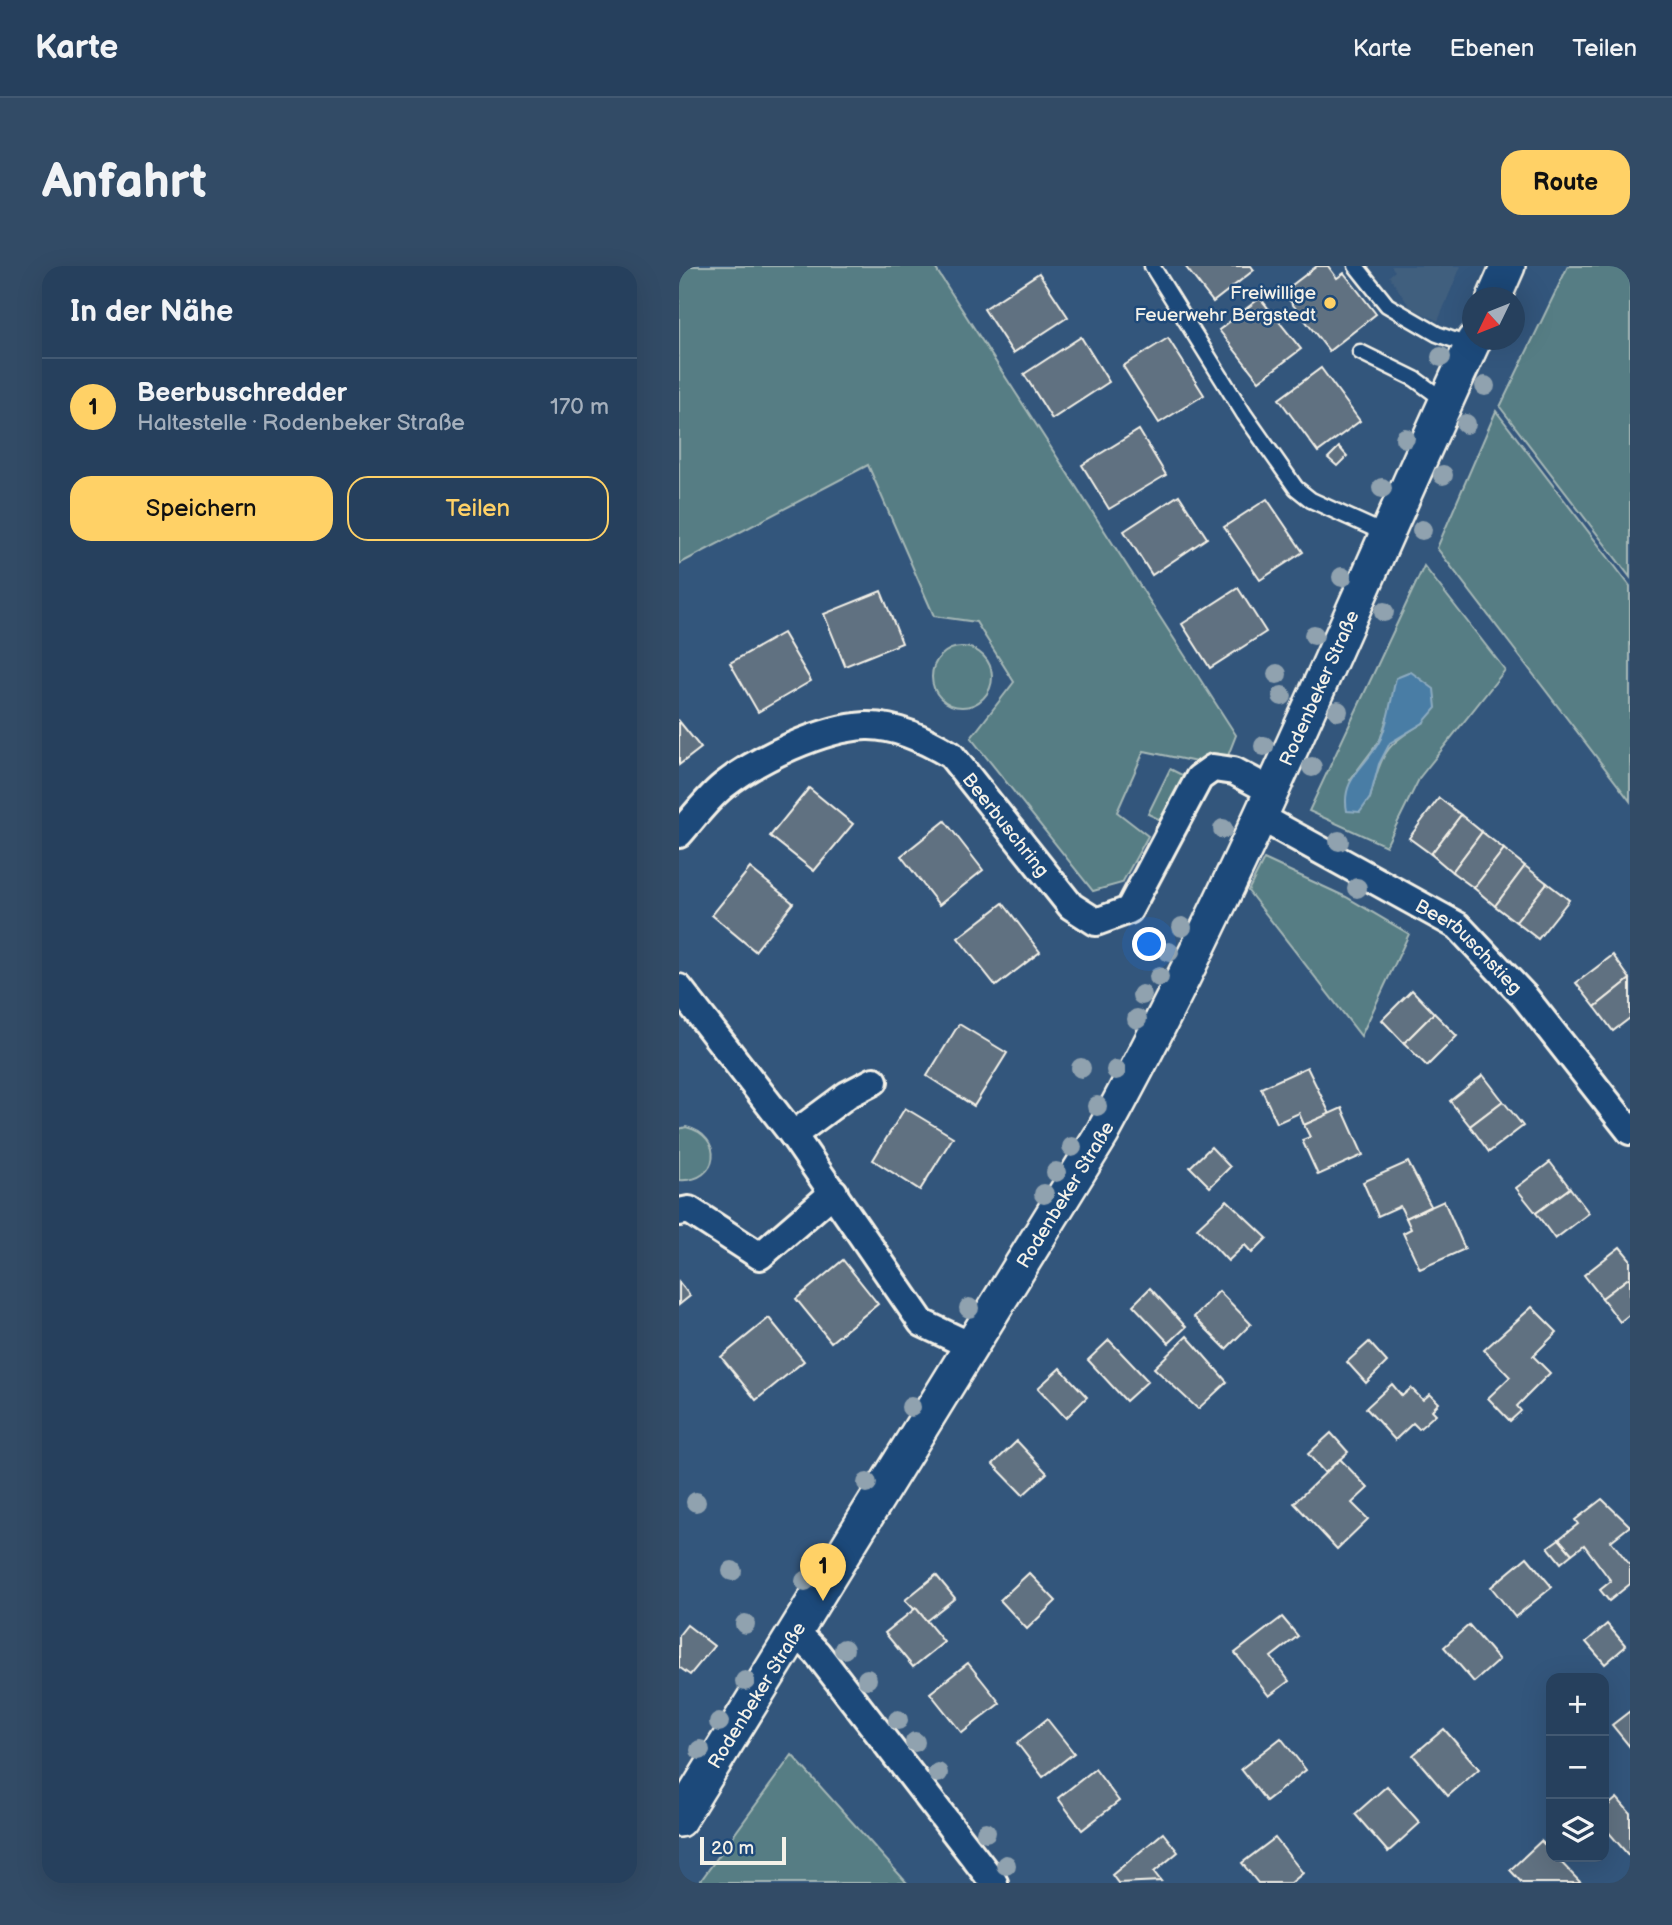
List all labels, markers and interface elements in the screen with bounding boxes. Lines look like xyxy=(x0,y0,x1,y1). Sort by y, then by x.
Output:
text: Karte xyxy=(35,28,118,68)
text: Karte xyxy=(1353,34,1411,63)
text: Ebenen xyxy=(1449,34,1534,63)
text: Teilen xyxy=(1572,34,1637,63)
button: Route xyxy=(1501,150,1630,215)
text: Anfahrt xyxy=(42,153,207,212)
place label: Freiwillige Feuerwehr Bergstedt xyxy=(1135,282,1316,327)
north arrow xyxy=(1462,287,1525,350)
text: In der Nähe xyxy=(70,294,233,330)
marker: Freiwillige Feuerwehr Bergstedt xyxy=(1322,295,1338,311)
text: Beerbuschredder xyxy=(137,378,347,409)
text: 1 xyxy=(88,393,98,421)
text: 170 m xyxy=(550,393,609,421)
text: Haltestelle · Rodenbeker Straße xyxy=(137,409,465,437)
button: Speichern xyxy=(70,476,333,541)
button: Teilen xyxy=(347,476,609,541)
street label: Rodenbeker Straße xyxy=(1275,607,1364,770)
street label: Beerbuschring xyxy=(957,769,1053,882)
street label: Beerbuschstieg xyxy=(1411,895,1526,1000)
your location xyxy=(1132,927,1166,961)
street label: Rodenbeker Straße xyxy=(1012,1118,1120,1273)
pin: 1 xyxy=(800,1543,846,1601)
street label: Rodenbeker Straße xyxy=(704,1618,811,1773)
map controls xyxy=(1546,1673,1609,1862)
button: + xyxy=(1546,1673,1609,1736)
button: − xyxy=(1546,1736,1609,1799)
button: layers xyxy=(1546,1799,1609,1862)
scale bar xyxy=(700,1834,786,1866)
text: 20 m xyxy=(711,1837,754,1860)

